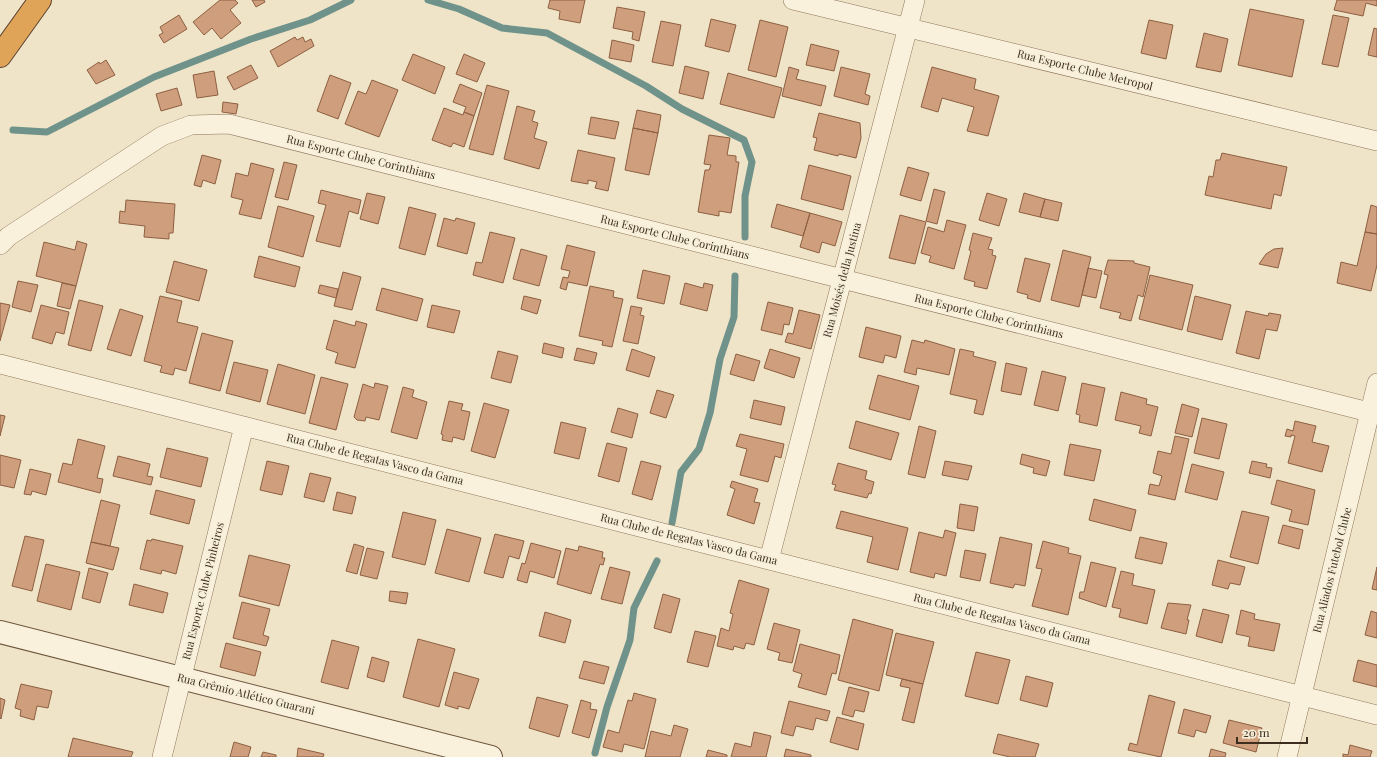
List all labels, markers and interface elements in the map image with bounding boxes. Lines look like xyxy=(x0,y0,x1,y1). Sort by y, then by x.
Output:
street label: Rua Esporte Clube Metropol xyxy=(1016,45,1155,94)
street label: Rua Esporte Clube Corinthians xyxy=(285,131,437,182)
street label: Rua Esporte Clube Corinthians xyxy=(599,211,751,262)
street label: Rua Moisés della Justina xyxy=(819,220,864,339)
street label: Rua Esporte Clube Corinthians xyxy=(913,290,1065,341)
street label: Rua Clube de Regatas Vasco da Gama xyxy=(285,429,466,488)
street label: Rua Aliados Futebol Clube xyxy=(1309,505,1355,634)
street label: Rua Clube de Regatas Vasco da Gama xyxy=(599,509,780,568)
street label: Rua Esporte Clube Pinheiros xyxy=(178,520,227,661)
street label: Rua Clube de Regatas Vasco da Gama xyxy=(912,589,1093,648)
street label: Rua Grêmio Atlético Guarani xyxy=(176,669,317,718)
scale bar xyxy=(1237,719,1307,745)
text: 20 m xyxy=(1243,724,1270,740)

